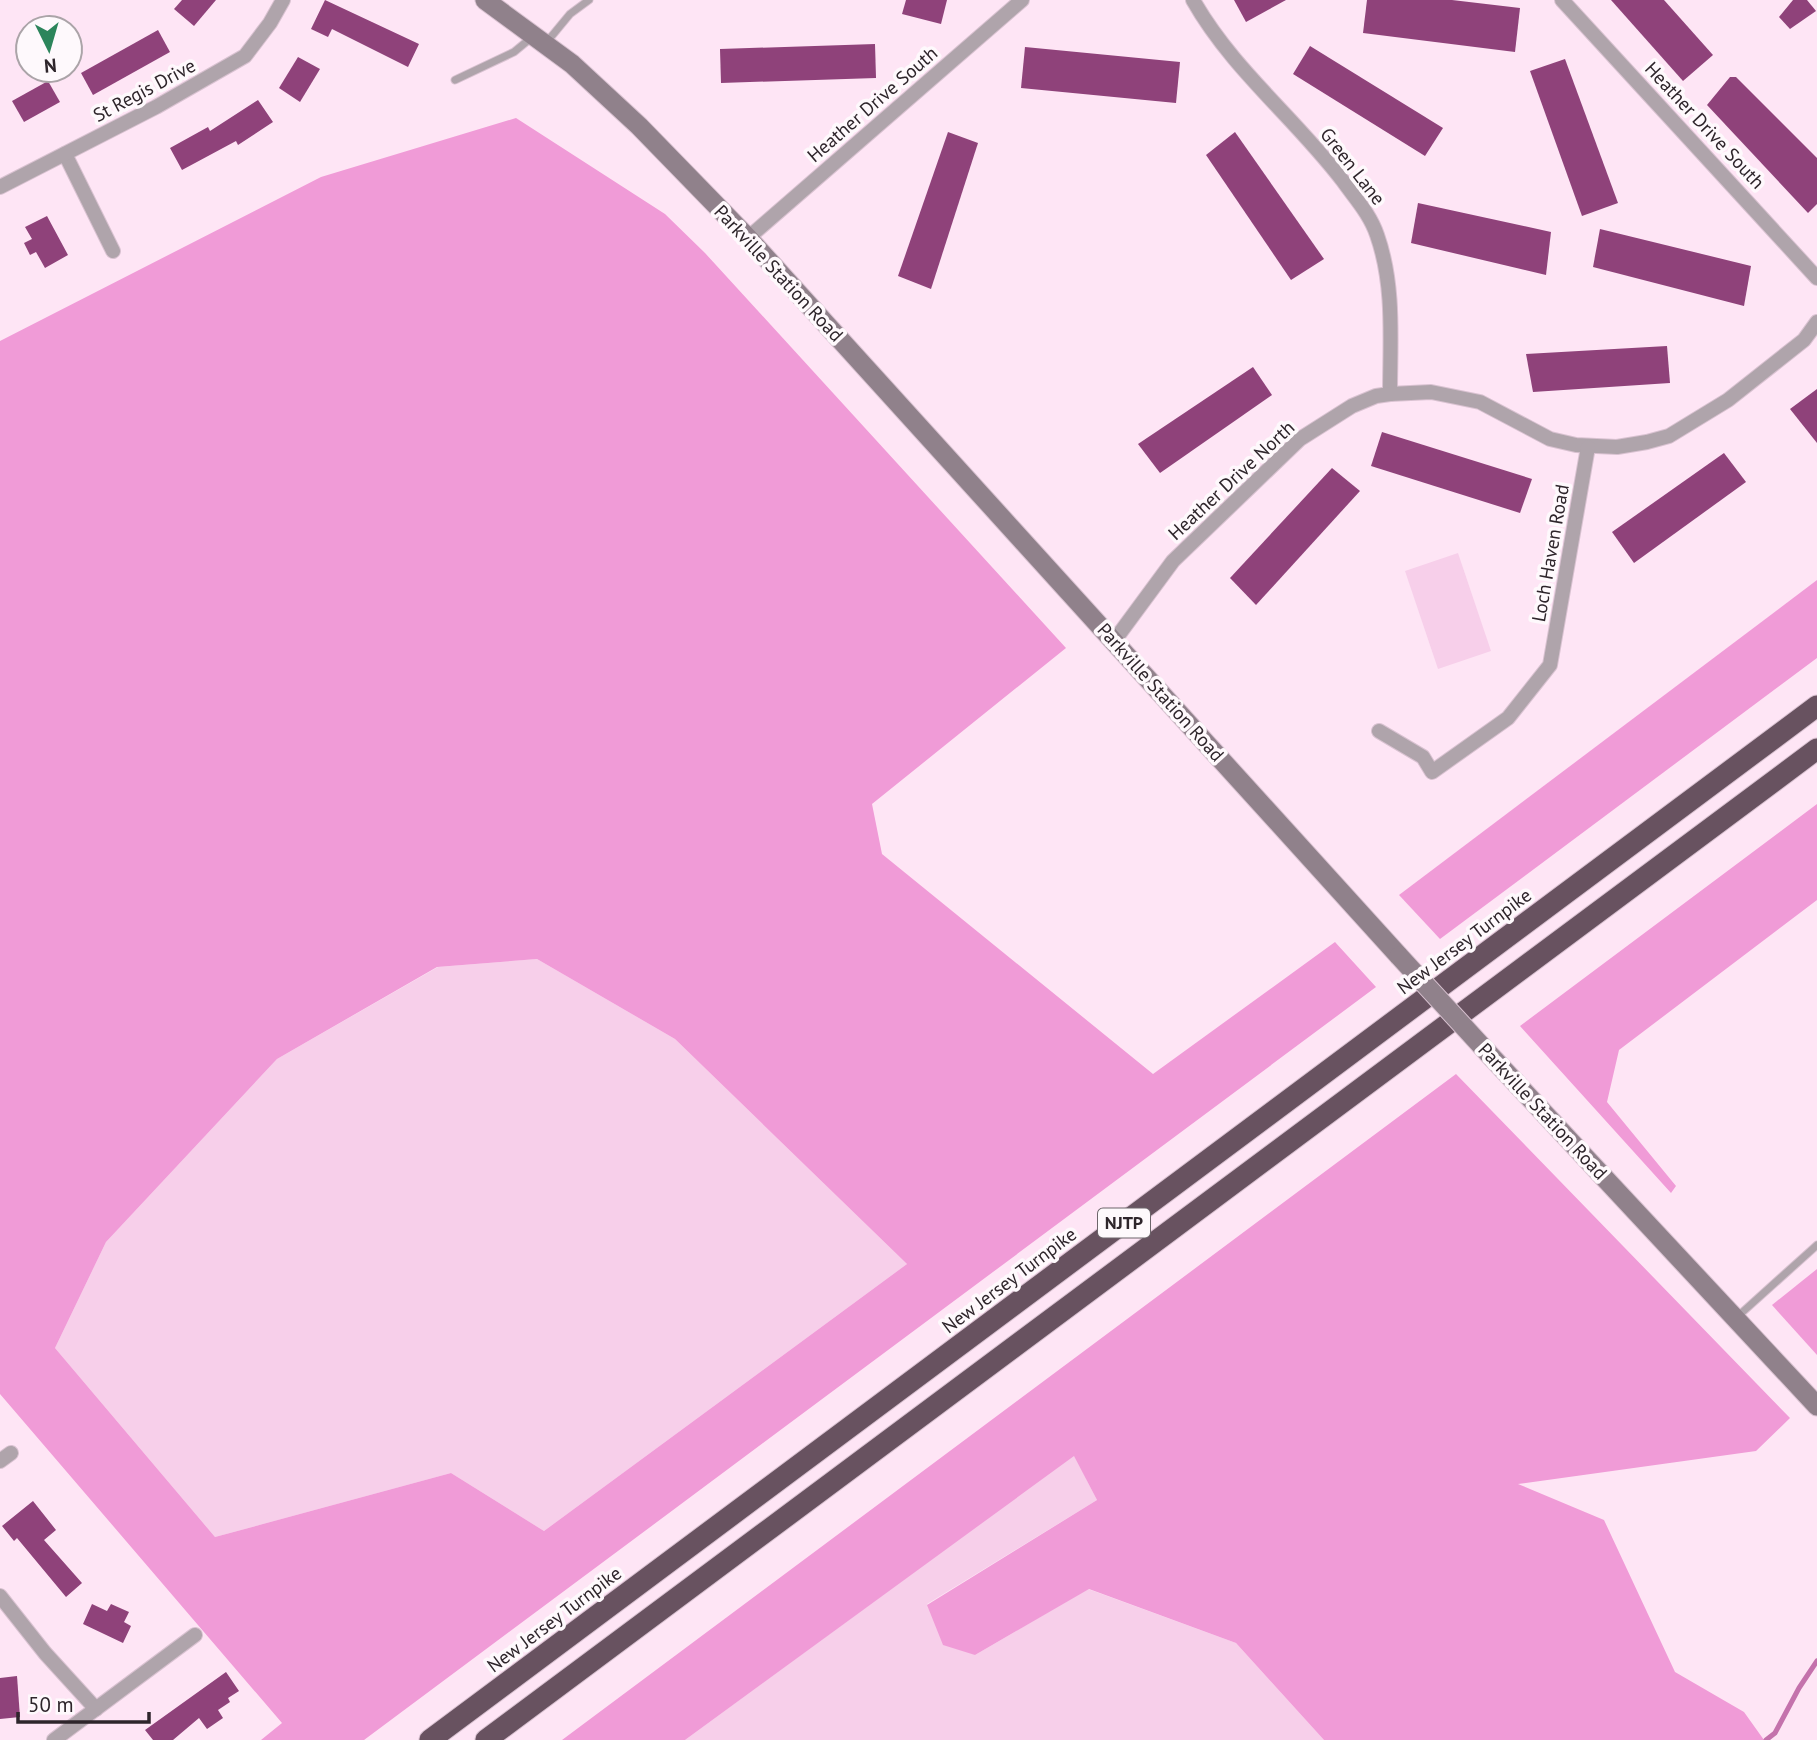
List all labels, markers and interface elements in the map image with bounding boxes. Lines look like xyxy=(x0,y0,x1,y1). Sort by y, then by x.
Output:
north arrow xyxy=(14,14,84,84)
street label: Heather Drive South xyxy=(802,41,942,167)
text: N xyxy=(43,53,58,78)
street label: St Regis Drive xyxy=(89,53,199,127)
street label: Heather Drive South xyxy=(1640,57,1770,193)
street label: Green Lane xyxy=(1315,123,1391,209)
street label: Parkville Station Road xyxy=(709,200,849,346)
street label: Heather Drive North xyxy=(1163,415,1299,545)
street label: Loch Haven Road xyxy=(1526,482,1574,624)
street label: Parkville Station Road xyxy=(1092,618,1230,766)
street label: New Jersey Turnpike xyxy=(1392,883,1536,999)
street label: Parkville Station Road xyxy=(1473,1038,1613,1184)
road number: NJTP xyxy=(1098,1208,1150,1238)
street label: New Jersey Turnpike xyxy=(937,1222,1081,1338)
street label: New Jersey Turnpike xyxy=(482,1561,626,1677)
scale bar xyxy=(18,1680,149,1724)
text: 50 m xyxy=(28,1691,74,1718)

